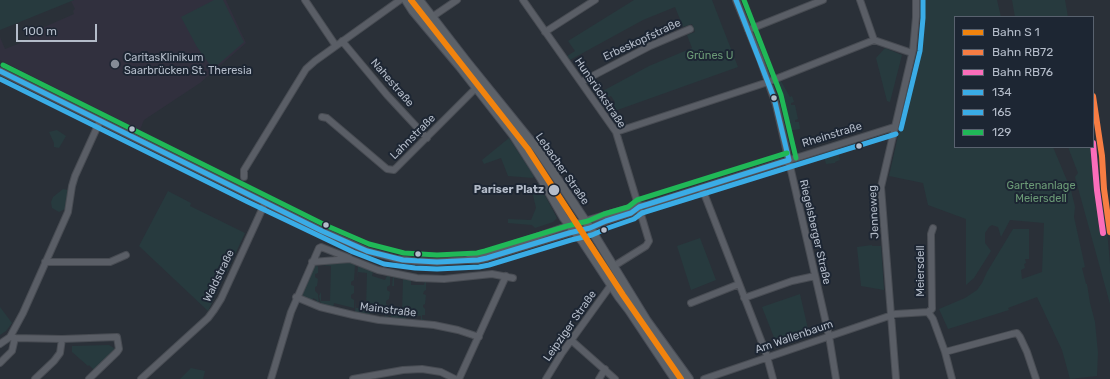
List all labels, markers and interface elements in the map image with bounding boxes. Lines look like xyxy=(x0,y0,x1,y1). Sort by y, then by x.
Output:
scale bar xyxy=(18,16,99,42)
street label: Erbeskopfstraße xyxy=(601,16,683,64)
legend xyxy=(954,16,1094,148)
text: 100 m xyxy=(23,24,57,38)
text: Bahn S 1 xyxy=(992,25,1040,39)
text: Bahn RB72 xyxy=(992,45,1053,59)
park label: Grünes U xyxy=(686,49,734,63)
place label: CaritasKlinikum Saarbrücken St. Theresia xyxy=(124,51,252,77)
street label: Hunsrückstraße xyxy=(572,55,628,131)
street label: Nahestraße xyxy=(368,56,416,110)
marker: CaritasKlinikum Saarbrücken St. Theresia xyxy=(109,58,121,70)
text: Bahn RB76 xyxy=(992,65,1053,79)
text: 134 xyxy=(992,85,1012,99)
unlabelled marker xyxy=(769,93,779,103)
text: 165 xyxy=(992,105,1012,119)
street label: Lahnstraße xyxy=(388,112,438,162)
street label: Rheinstraße xyxy=(800,120,864,150)
unlabelled marker xyxy=(127,124,137,134)
text: 129 xyxy=(992,125,1011,139)
street label: Lebacher Straße xyxy=(532,131,592,207)
unlabelled marker xyxy=(854,141,864,151)
street label: Riegelsberger Straße xyxy=(796,178,834,286)
park label: Gartenanlage Meiersdell xyxy=(1006,179,1076,205)
place label: Pariser Platz xyxy=(474,183,544,197)
marker: Pariser Platz xyxy=(547,183,561,197)
street label: Jenneweg xyxy=(866,185,882,239)
unlabelled marker xyxy=(321,220,331,230)
unlabelled marker xyxy=(599,225,609,235)
street label: Meiersdell xyxy=(914,245,928,297)
street label: Waldstraße xyxy=(201,248,237,304)
unlabelled marker xyxy=(413,249,423,259)
street label: Leipziger Straße xyxy=(541,288,599,364)
street label: Mainstraße xyxy=(359,300,417,320)
street label: Am Wallenbaum xyxy=(753,317,835,357)

